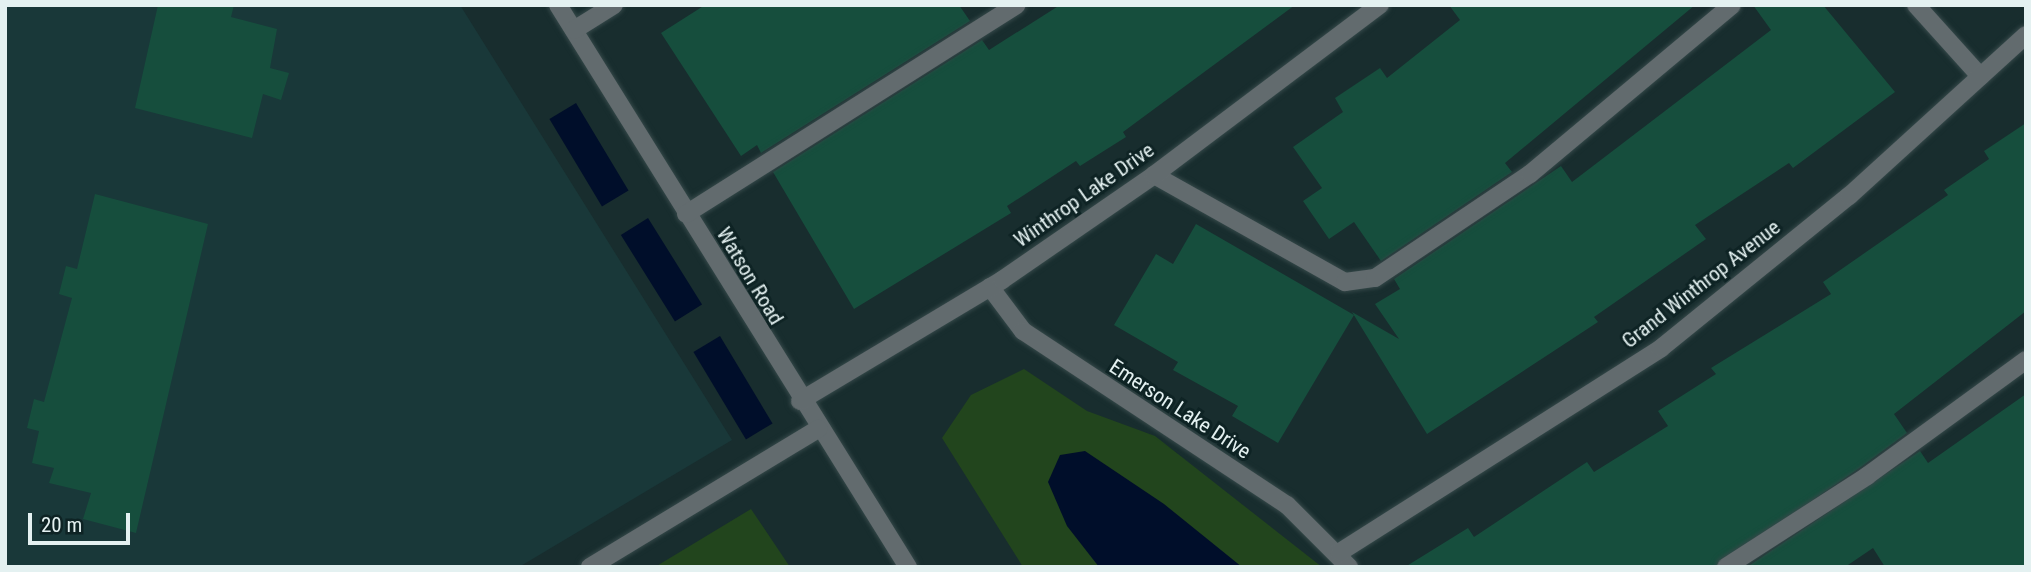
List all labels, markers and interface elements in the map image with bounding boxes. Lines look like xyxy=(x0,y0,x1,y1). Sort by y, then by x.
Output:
street label: Winthrop Lake Drive xyxy=(1009,137,1159,253)
street label: Grand Winthrop Avenue xyxy=(1617,214,1785,354)
street label: Watson Road xyxy=(711,223,789,329)
street label: Emerson Lake Drive xyxy=(1105,354,1255,464)
scale bar xyxy=(32,498,133,542)
text: 20 m xyxy=(41,513,82,537)

